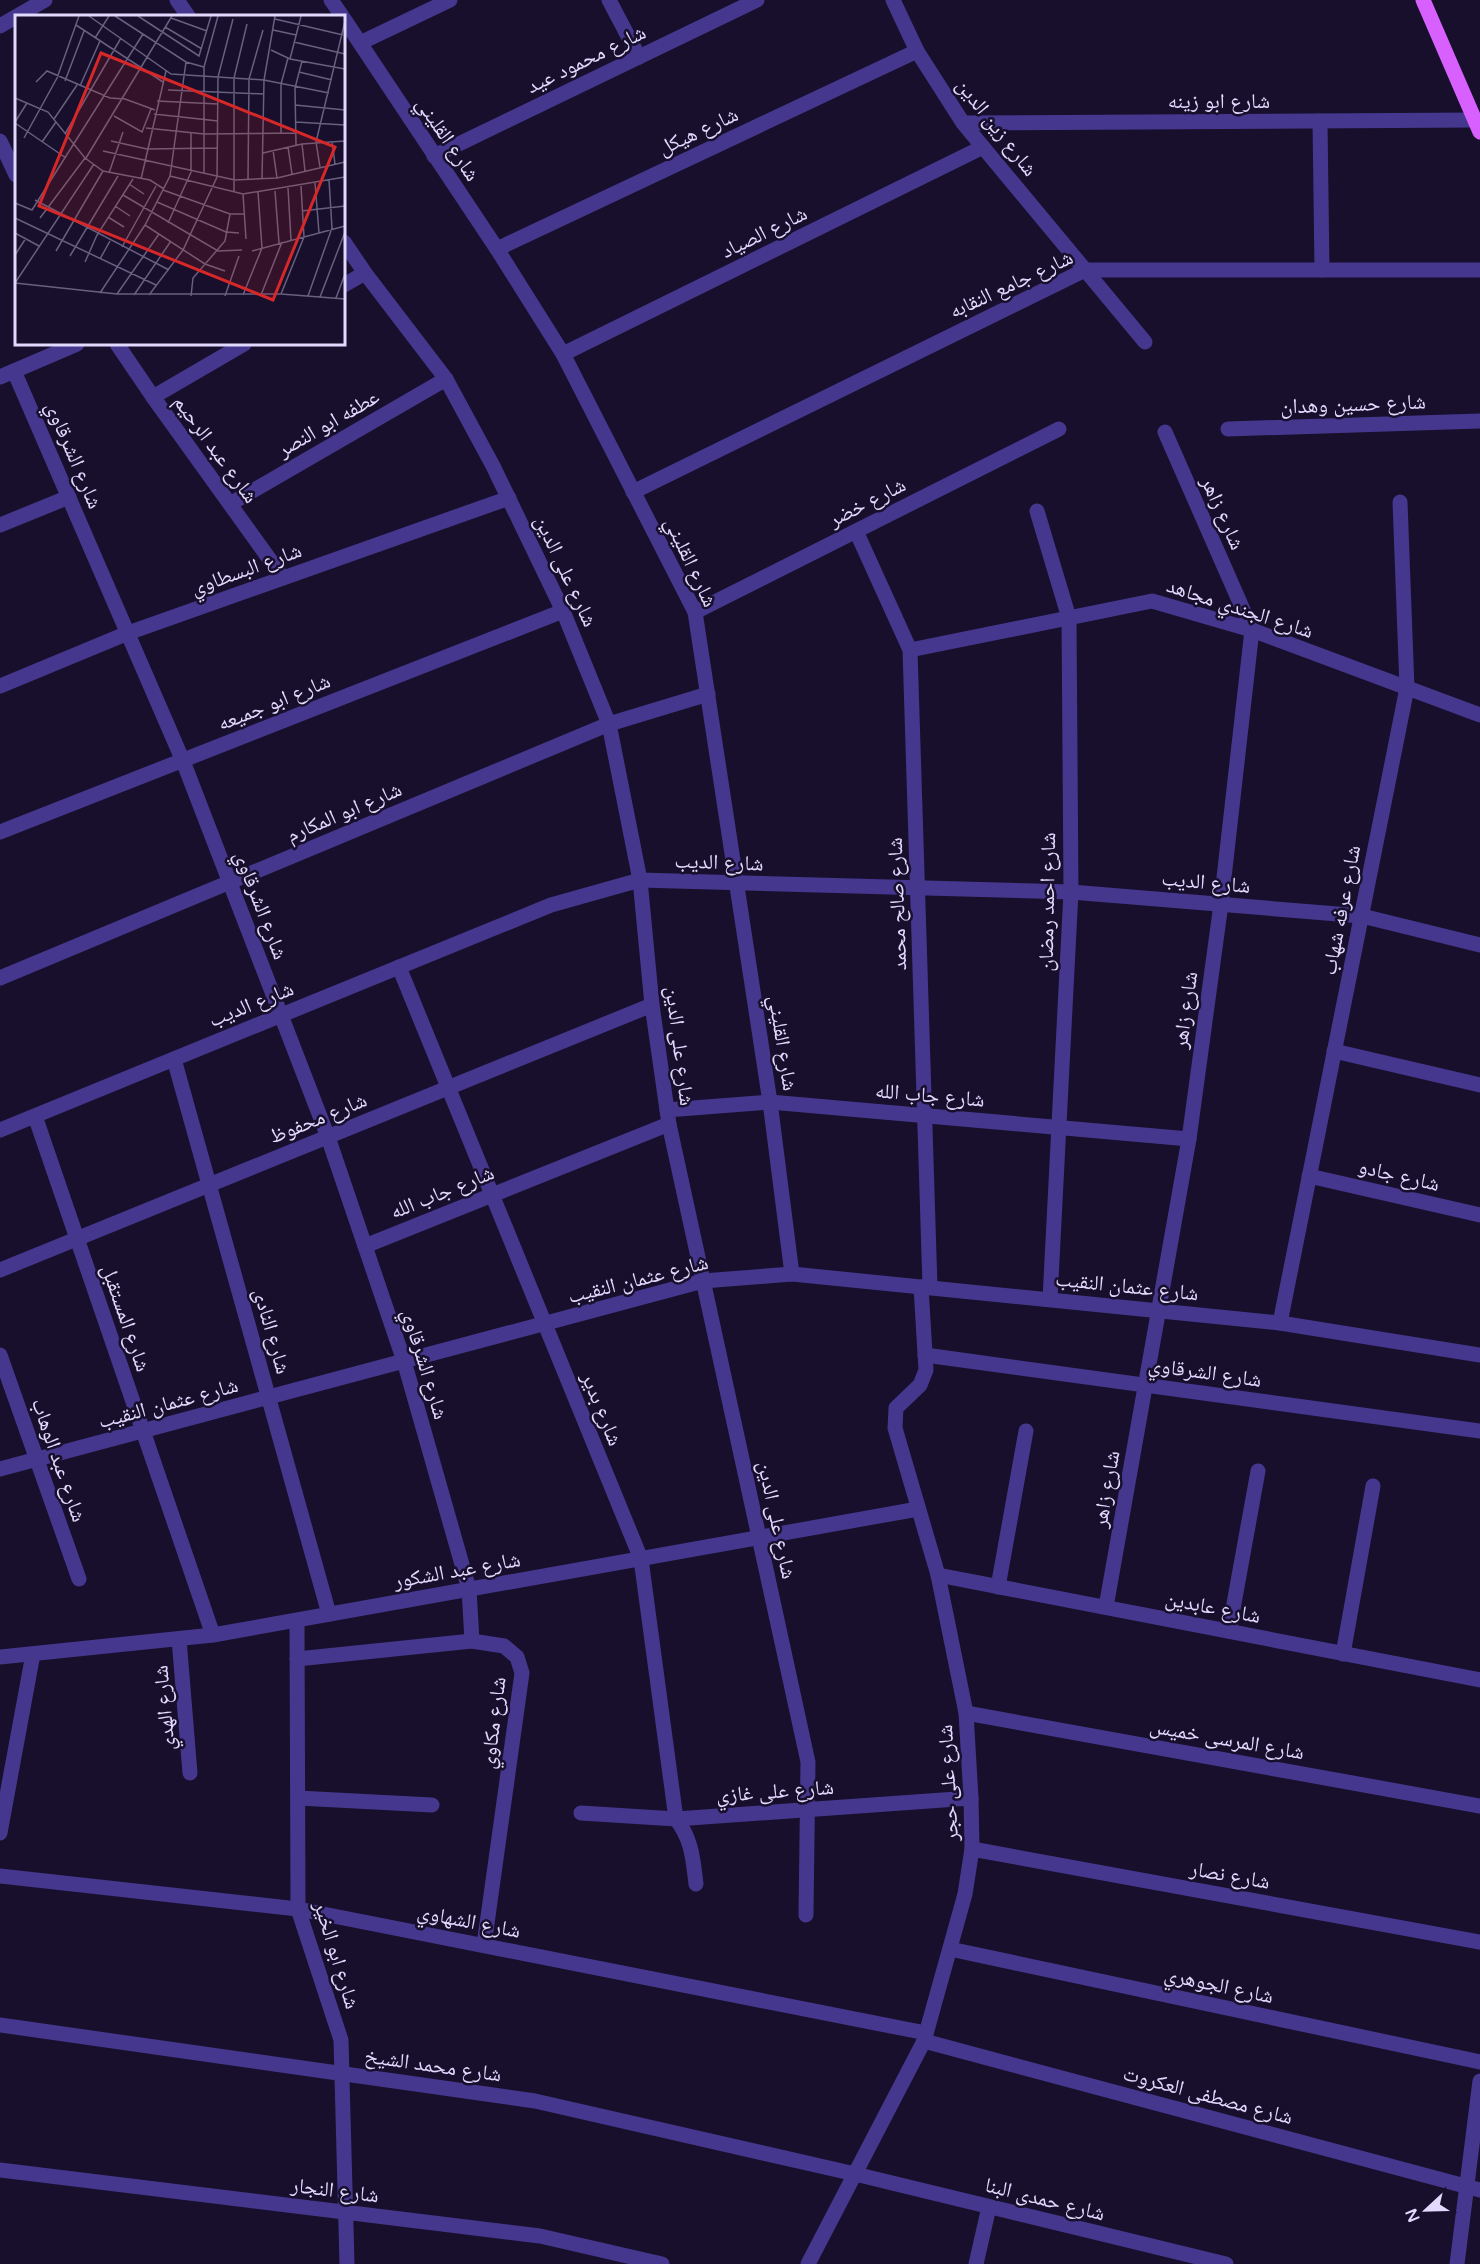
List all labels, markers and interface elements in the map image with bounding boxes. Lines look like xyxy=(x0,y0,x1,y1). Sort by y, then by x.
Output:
inset map xyxy=(15,15,345,345)
street label: شارع محمود عيد xyxy=(522,20,650,99)
street label: شارع زين الدين xyxy=(951,73,1043,181)
street label: شارع ابو زينه xyxy=(1168,89,1270,114)
street label: شارع القليني xyxy=(408,92,485,188)
street label: شارع هيكل xyxy=(654,102,742,161)
street label: شارع الصياد xyxy=(717,201,811,264)
street label: شارع جامع النقابه xyxy=(945,245,1077,324)
street label: عطفه ابو النصر xyxy=(272,384,384,463)
street label: شارع حسين وهدان xyxy=(1280,389,1426,420)
street label: شارع عبد الرحيم xyxy=(167,390,263,509)
street label: شارع الشرقاوي xyxy=(37,398,107,514)
street label: شارع خضر xyxy=(823,472,910,533)
street label: شارع زاهر xyxy=(1195,472,1250,554)
street label: شارع على الدين xyxy=(529,512,602,631)
street label: شارع القليني xyxy=(656,513,722,613)
street label: شارع البسطاوي xyxy=(187,538,306,604)
street label: شارع الجندي مجاهد xyxy=(1162,573,1316,647)
street label: شارع ابو جميعه xyxy=(214,669,334,736)
street label: شارع ابو المكارم xyxy=(283,777,406,849)
street label: شارع احمد رمضان xyxy=(1034,832,1061,972)
street label: شارع صالح محمد xyxy=(883,837,912,971)
street label: شارع عرفه شهاب xyxy=(1317,843,1366,977)
street label: شارع الشرقاوي xyxy=(225,847,293,964)
street label: شارع الديب xyxy=(674,848,764,877)
street label: شارع الديب xyxy=(1160,866,1251,899)
street label: شارع زاهر xyxy=(1168,970,1203,1051)
street label: شارع الديب xyxy=(205,976,297,1033)
street label: شارع على الدين xyxy=(660,985,699,1107)
street label: شارع القليني xyxy=(759,994,802,1093)
street label: شارع جاب الله xyxy=(874,1078,986,1113)
street label: شارع محفوظ xyxy=(266,1088,371,1149)
street label: شارع جادو xyxy=(1356,1154,1442,1197)
street label: شارع جاب الله xyxy=(387,1160,498,1225)
street label: شارع عثمان النقيب xyxy=(565,1250,711,1309)
street label: شارع المستقبل xyxy=(96,1261,156,1375)
street label: شارع عثمان النقيب xyxy=(1054,1267,1200,1306)
street label: شارع النادى xyxy=(247,1285,296,1377)
street label: شارع الشرقاوي xyxy=(393,1306,453,1423)
street label: شارع الشرقاوي xyxy=(1146,1352,1263,1396)
street label: شارع بدير xyxy=(575,1368,628,1449)
street label: شارع عثمان النقيب xyxy=(95,1373,241,1434)
street label: شارع عبد الوهاب xyxy=(26,1395,91,1525)
street label: شارع زاهر xyxy=(1087,1449,1126,1530)
street label: شارع على الدين xyxy=(752,1459,801,1581)
street label: شارع عبد الشكور xyxy=(391,1547,523,1594)
street label: شارع عابدين xyxy=(1163,1586,1263,1629)
street label: شارع الهدي xyxy=(148,1664,184,1752)
street label: شارع مكاوي xyxy=(475,1676,515,1771)
street label: شارع المرسى خميس xyxy=(1148,1714,1306,1765)
street label: شارع على حجر xyxy=(933,1724,964,1843)
street label: شارع على غازي xyxy=(715,1775,835,1811)
street label: شارع نصار xyxy=(1187,1856,1272,1895)
street label: شارع ابو الخير xyxy=(308,1897,365,2012)
street label: شارع الشهاوي xyxy=(414,1899,523,1947)
street label: شارع الجوهري xyxy=(1161,1962,1276,2012)
street label: شارع محمد الشيخ xyxy=(363,2044,503,2087)
street label: شارع مصطفى العكروت xyxy=(1120,2061,1296,2130)
street label: شارع حمدى البنا xyxy=(982,2172,1108,2226)
street label: شارع النجار xyxy=(289,2173,380,2208)
north arrow xyxy=(1396,2180,1456,2240)
text: N xyxy=(1401,2206,1425,2225)

